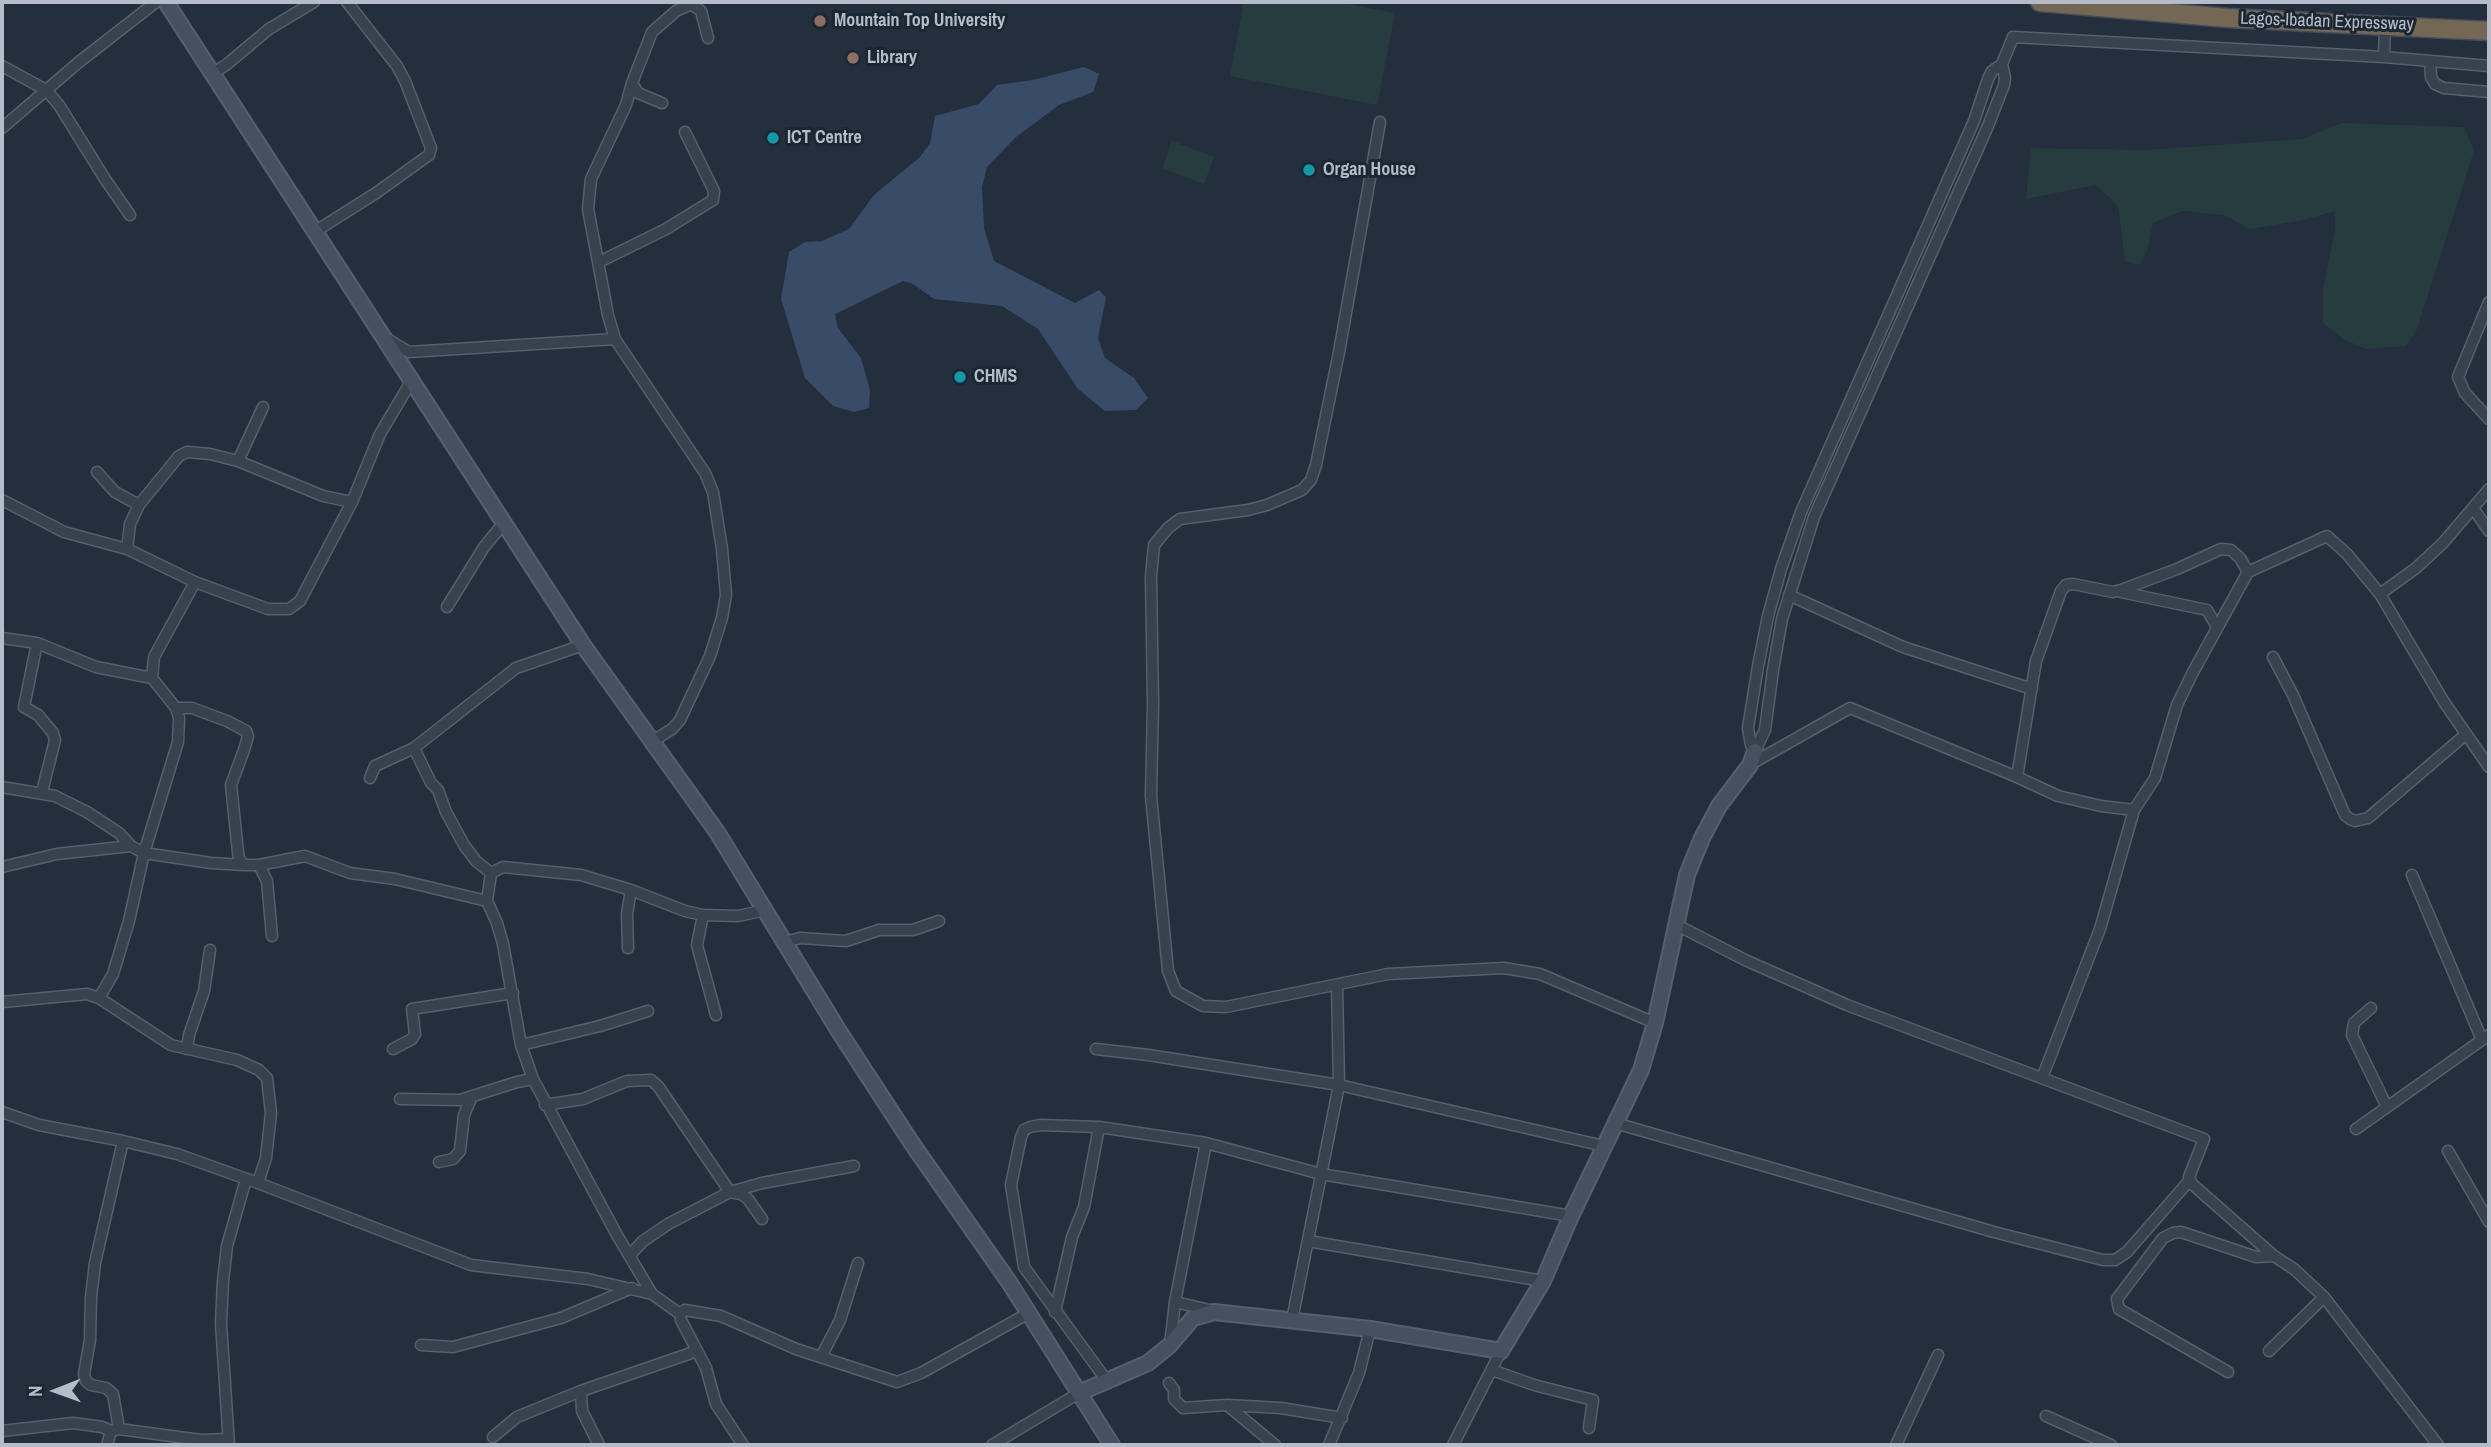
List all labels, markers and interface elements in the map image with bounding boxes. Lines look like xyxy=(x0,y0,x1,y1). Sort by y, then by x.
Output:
street label: Lagos-Ibadan Expressway xyxy=(2240,8,2414,36)
place label: Mountain Top University xyxy=(834,10,1005,32)
marker: Mountain Top University xyxy=(812,13,828,29)
place label: Library xyxy=(867,47,917,69)
marker: Library xyxy=(845,50,861,66)
place label: ICT Centre xyxy=(787,127,862,149)
marker: ICT Centre xyxy=(765,130,781,146)
place label: Organ House xyxy=(1323,159,1416,181)
marker: Organ House xyxy=(1301,162,1317,178)
place label: CHMS xyxy=(974,366,1017,388)
marker: CHMS xyxy=(952,369,968,385)
north arrow xyxy=(21,1356,91,1426)
text: N xyxy=(22,1386,48,1397)

